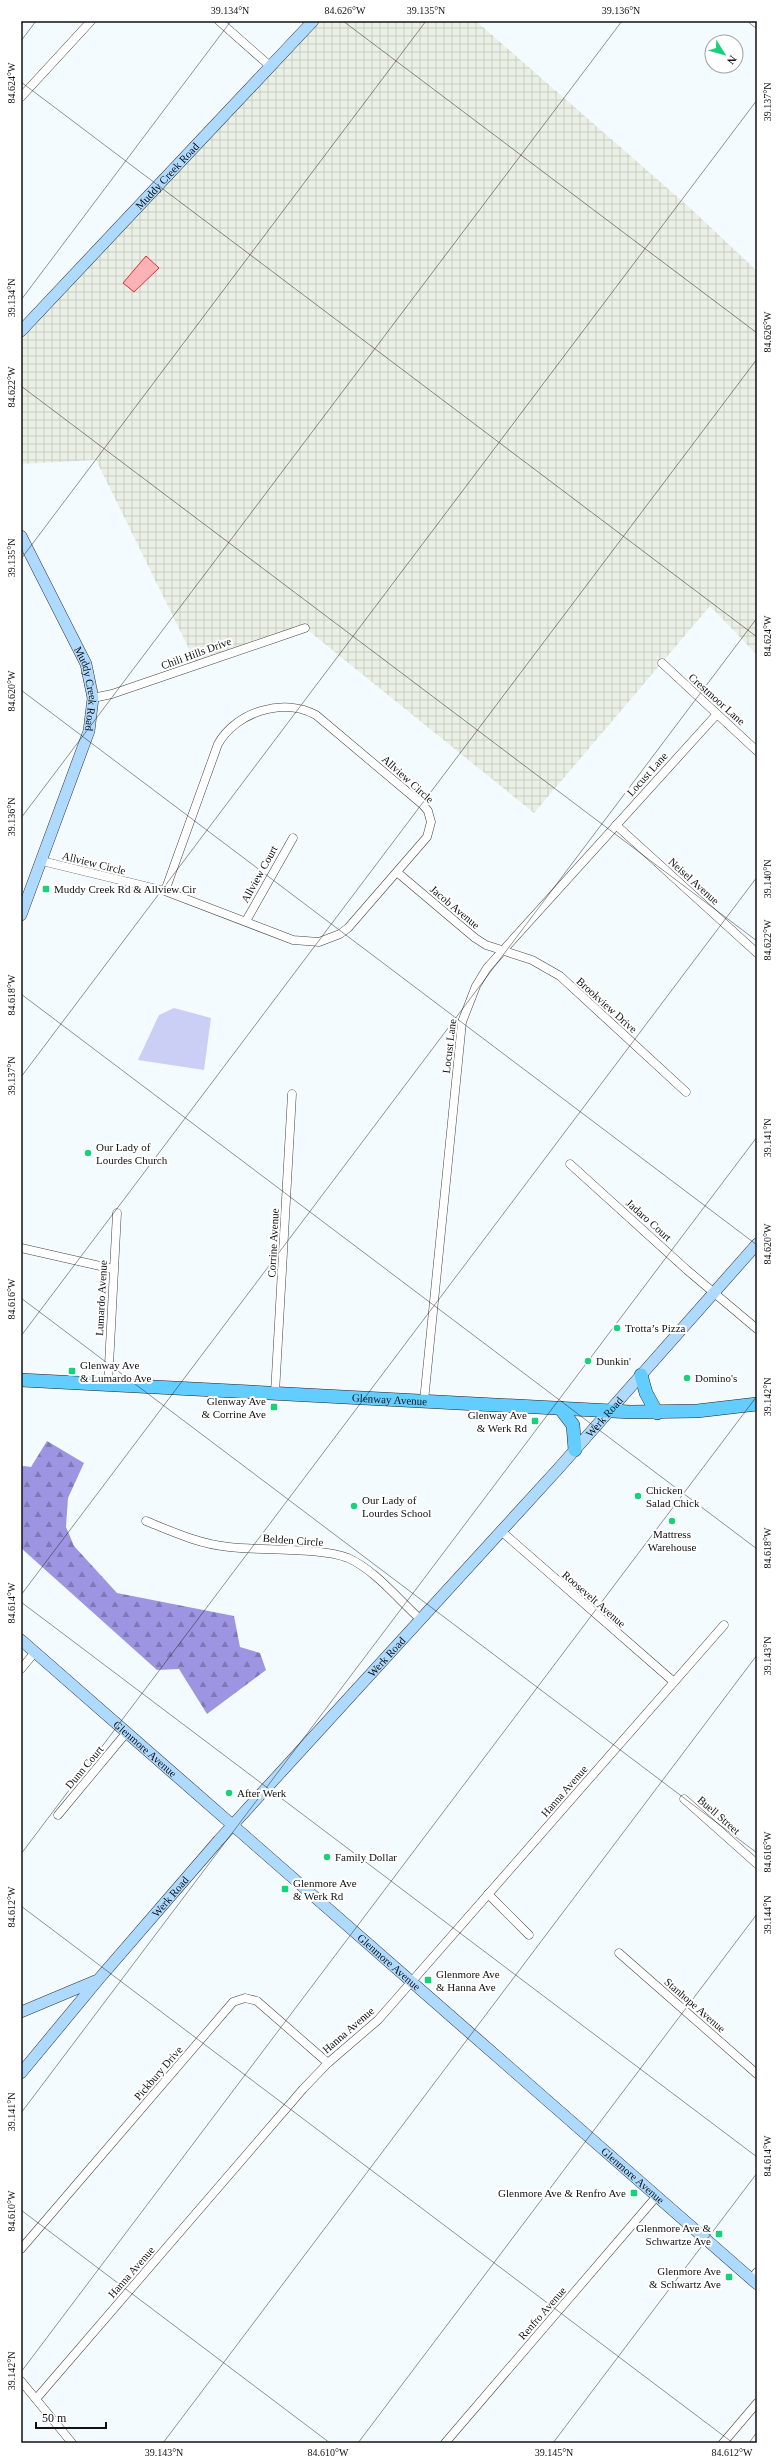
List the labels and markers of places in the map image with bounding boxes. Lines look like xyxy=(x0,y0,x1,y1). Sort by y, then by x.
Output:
place label: Muddy Creek Rd & Allview Cir xyxy=(54,883,196,895)
marker: Muddy Creek Rd & Allview Cir xyxy=(41,884,51,894)
place label: Our Lady of Lourdes Church xyxy=(96,1141,168,1166)
marker: Our Lady of Lourdes Church xyxy=(83,1148,93,1158)
place label: Trotta’s Pizza xyxy=(625,1322,686,1334)
marker: Trotta’s Pizza xyxy=(612,1323,622,1333)
place label: Dunkin' xyxy=(596,1355,631,1367)
marker: Dunkin' xyxy=(583,1356,593,1366)
place label: Glenway Ave & Lumardo Ave xyxy=(80,1359,151,1384)
marker: Glenway Ave & Lumardo Ave xyxy=(67,1366,77,1376)
place label: Domino's xyxy=(695,1372,737,1384)
marker: Domino's xyxy=(682,1373,692,1383)
place label: Glenway Ave & Corrine Ave xyxy=(201,1395,266,1420)
marker: Glenway Ave & Corrine Ave xyxy=(269,1402,279,1412)
place label: Glenway Ave & Werk Rd xyxy=(468,1409,527,1434)
marker: Glenway Ave & Werk Rd xyxy=(530,1416,540,1426)
place label: Chicken Salad Chick xyxy=(646,1484,700,1509)
marker: Chicken Salad Chick xyxy=(633,1491,643,1501)
place label: Our Lady of Lourdes School xyxy=(362,1494,431,1519)
marker: Our Lady of Lourdes School xyxy=(349,1501,359,1511)
marker: Mattress Warehouse xyxy=(667,1516,677,1526)
place label: Mattress Warehouse xyxy=(648,1528,696,1553)
place label: After Werk xyxy=(237,1787,287,1799)
marker: After Werk xyxy=(224,1788,234,1798)
place label: Family Dollar xyxy=(335,1851,397,1863)
marker: Family Dollar xyxy=(322,1852,332,1862)
place label: Glenmore Ave & Werk Rd xyxy=(293,1877,357,1902)
marker: Glenmore Ave & Werk Rd xyxy=(280,1884,290,1894)
place label: Glenmore Ave & Hanna Ave xyxy=(436,1968,500,1993)
marker: Glenmore Ave & Hanna Ave xyxy=(423,1975,433,1985)
place label: Glenmore Ave & Renfro Ave xyxy=(498,2187,626,2199)
marker: Glenmore Ave & Renfro Ave xyxy=(629,2188,639,2198)
place label: Glenmore Ave & Schwartze Ave xyxy=(636,2222,711,2247)
marker: Glenmore Ave & Schwartze Ave xyxy=(714,2229,724,2239)
place label: Glenmore Ave & Schwartz Ave xyxy=(649,2265,721,2290)
marker: Glenmore Ave & Schwartz Ave xyxy=(724,2272,734,2282)

